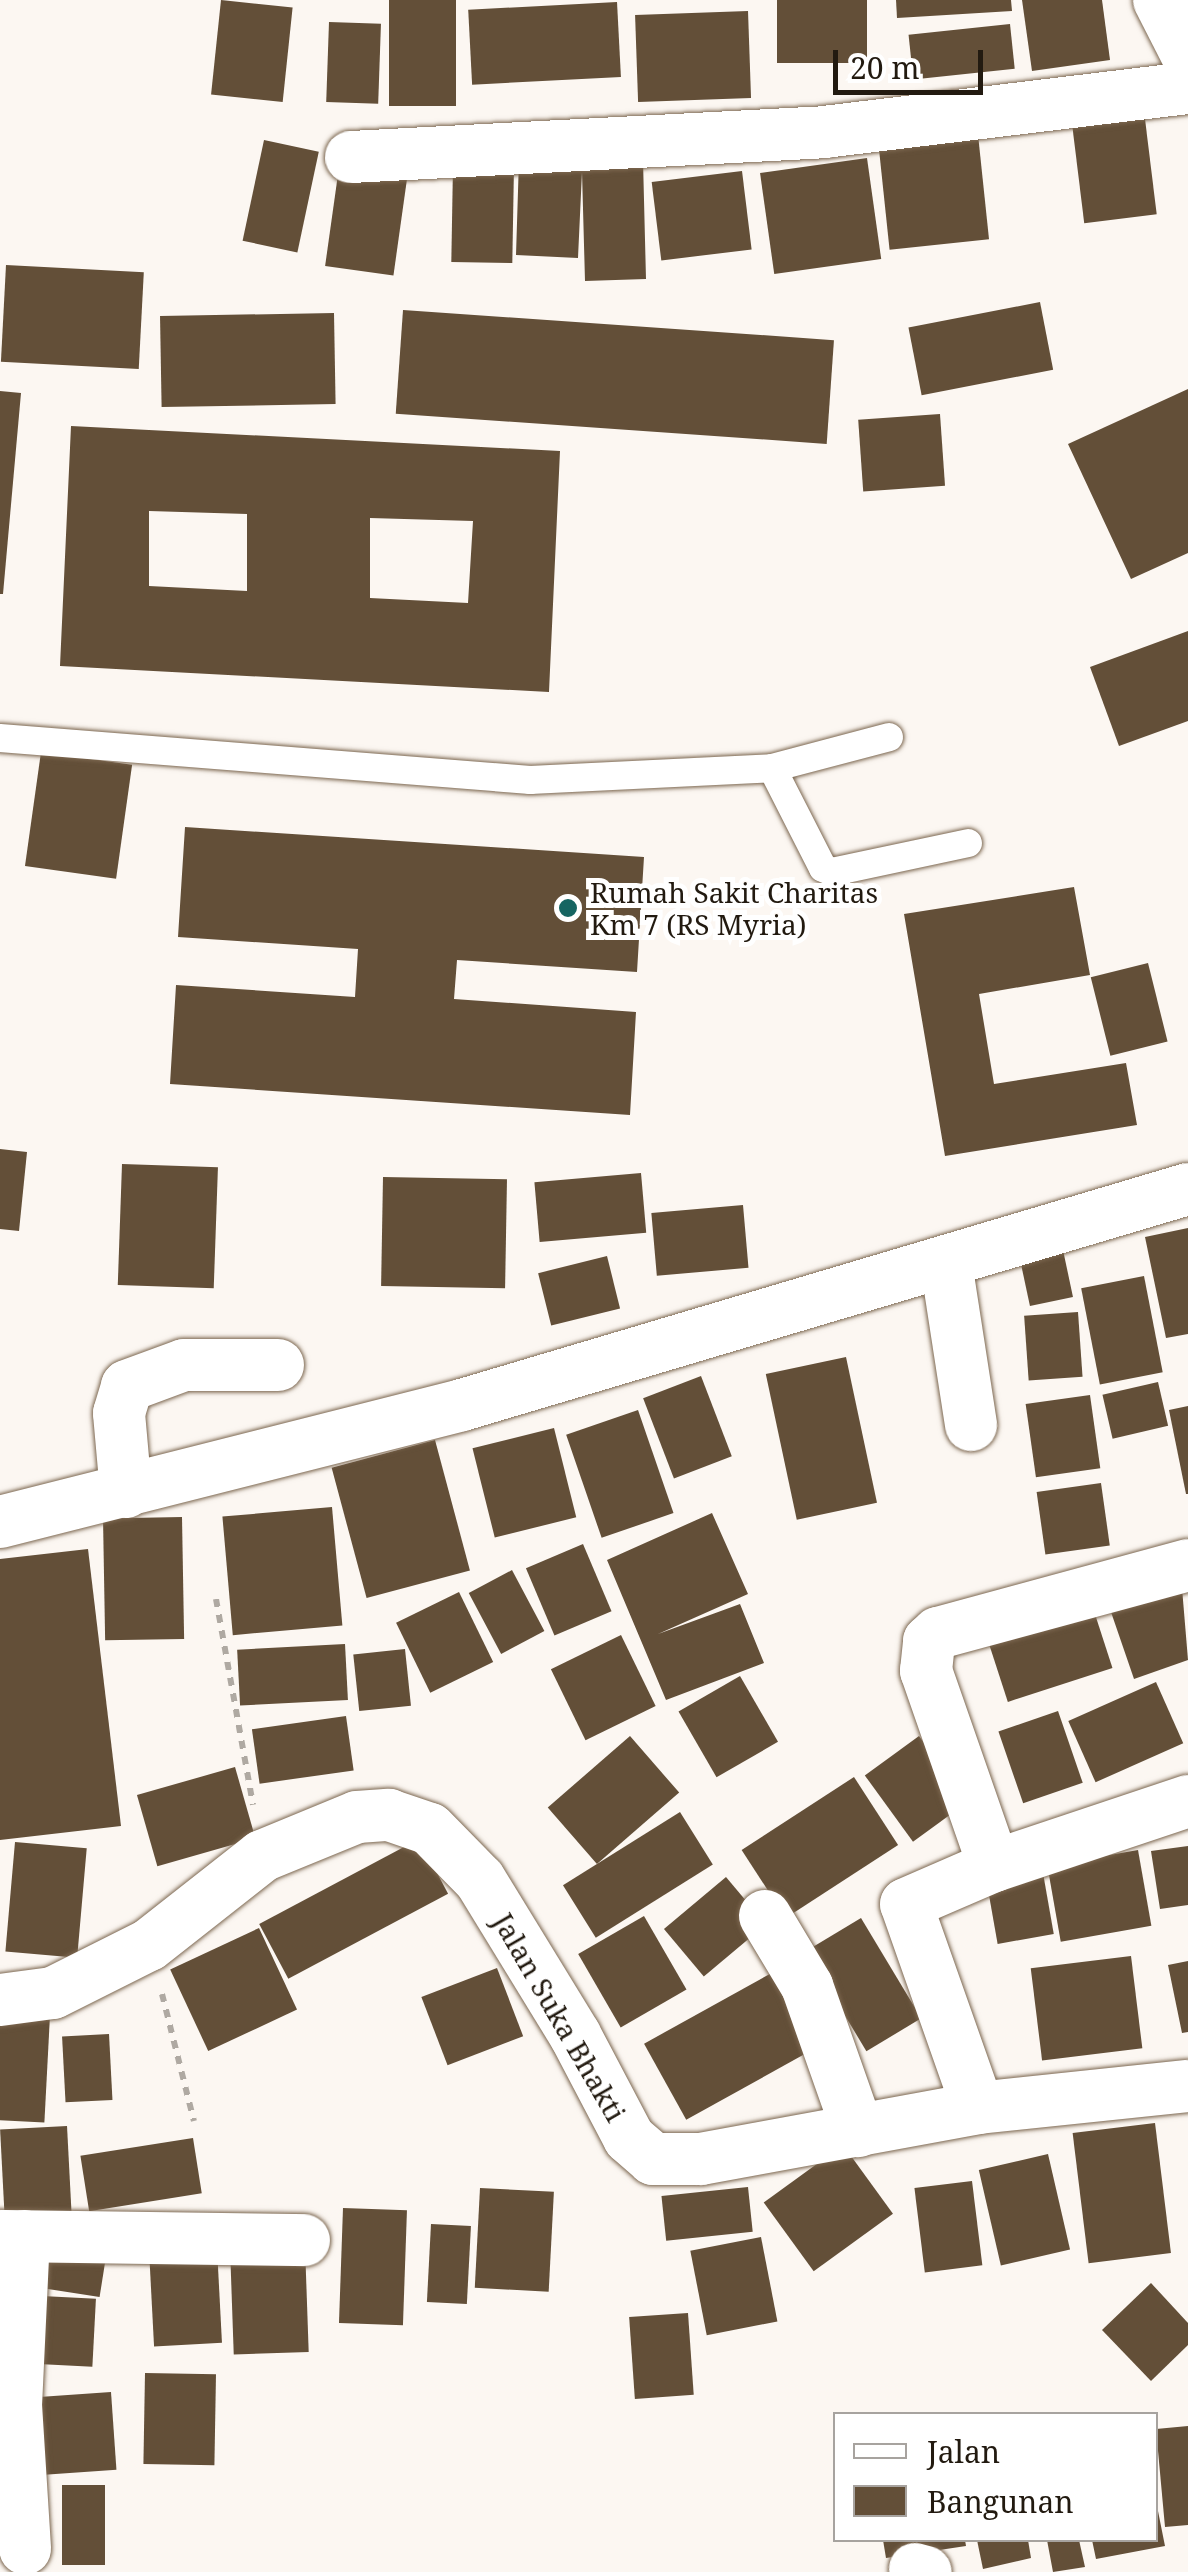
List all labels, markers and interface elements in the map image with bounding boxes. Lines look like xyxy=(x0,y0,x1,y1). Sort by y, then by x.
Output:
scale bar xyxy=(838,30,988,92)
text: 20 m xyxy=(850,47,920,88)
place label: Rumah Sakit Charitas Km 7 (RS Myria) xyxy=(590,875,878,941)
marker: Rumah Sakit Charitas Km 7 (RS Myria) xyxy=(555,895,581,921)
street label: Jalan Suka Bhakti xyxy=(487,1907,633,2127)
legend xyxy=(833,2412,1158,2542)
text: Jalan xyxy=(927,2431,1000,2472)
text: Bangunan xyxy=(927,2481,1074,2522)

